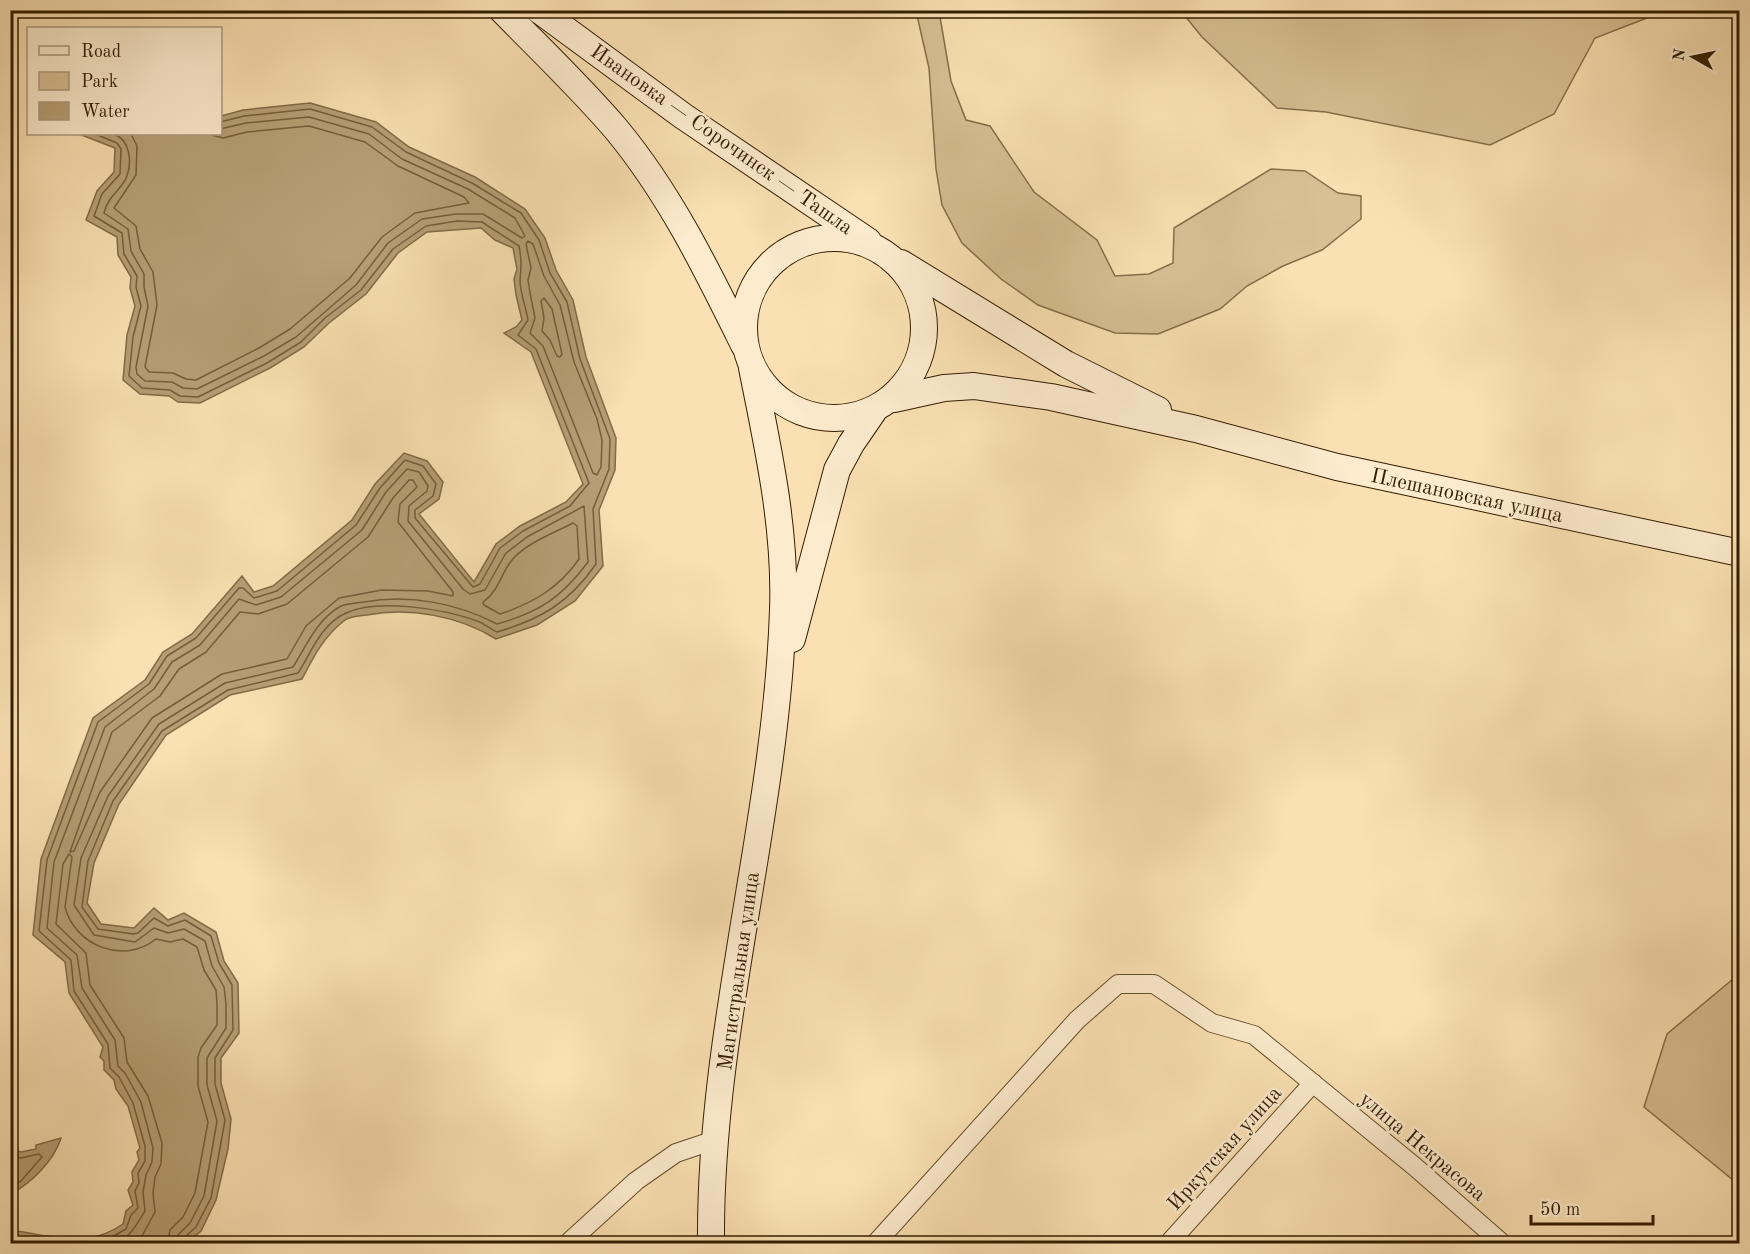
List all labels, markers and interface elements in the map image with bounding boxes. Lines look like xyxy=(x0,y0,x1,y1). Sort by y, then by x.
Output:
legend xyxy=(27,27,222,135)
north arrow xyxy=(1663,27,1723,87)
street label: Ивановка — Сорочинск — Ташла xyxy=(586,41,856,239)
text: Road xyxy=(81,43,121,61)
text: N xyxy=(1671,47,1689,62)
text: Park xyxy=(81,73,118,91)
text: Water xyxy=(81,103,130,121)
street label: Плешановская улица xyxy=(1369,466,1565,527)
street label: Магистральная улица xyxy=(715,871,764,1072)
street label: Иркутская улица xyxy=(1164,1083,1286,1215)
street label: улица Некрасова xyxy=(1355,1088,1489,1206)
scale bar xyxy=(1531,1188,1652,1226)
text: 50 m xyxy=(1540,1201,1580,1219)

